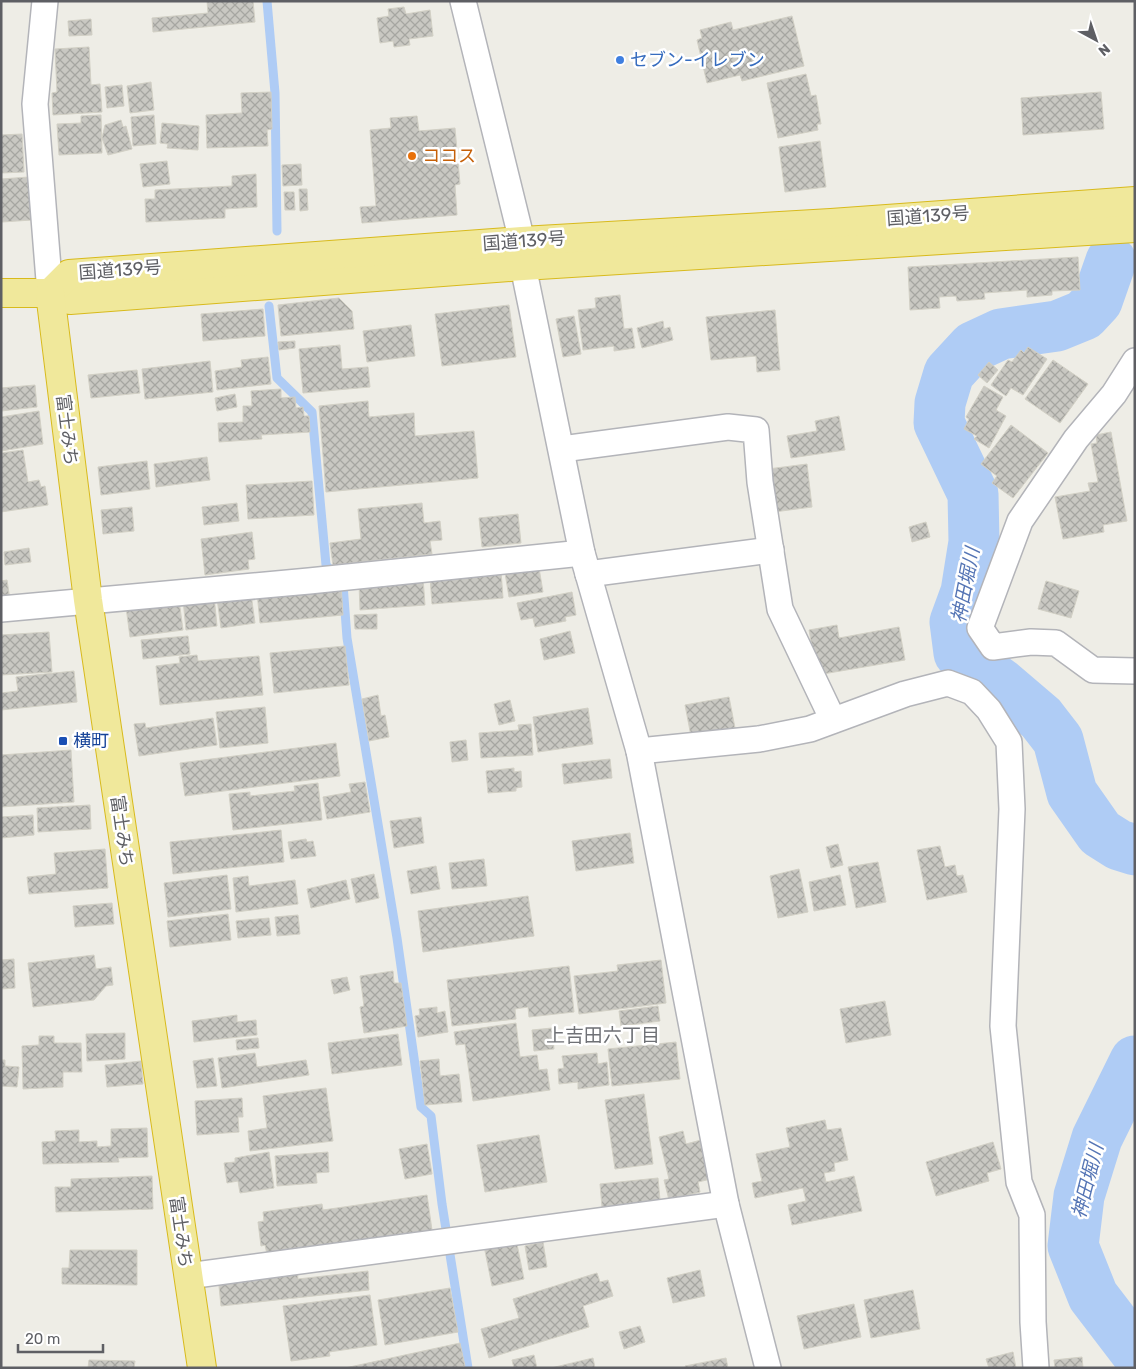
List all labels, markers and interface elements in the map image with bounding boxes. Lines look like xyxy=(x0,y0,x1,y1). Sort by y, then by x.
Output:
north arrow xyxy=(1071,15,1121,65)
text: N xyxy=(1095,40,1113,59)
place label: セブン-イレブン xyxy=(630,49,765,71)
marker: セブン-イレブン xyxy=(614,54,626,66)
place label: ココス xyxy=(422,145,476,167)
marker: ココス xyxy=(406,150,418,162)
street label: 国道139号 xyxy=(886,202,970,230)
street label: 国道139号 xyxy=(482,227,566,255)
street label: 国道139号 xyxy=(78,256,162,284)
street label: 富士みち xyxy=(52,393,82,467)
water label: 神田堀川 xyxy=(947,544,984,625)
place label: 横町 xyxy=(73,730,109,752)
marker: 横町 xyxy=(57,735,69,747)
street label: 富士みち xyxy=(106,794,138,868)
district label: 上吉田六丁目 xyxy=(546,1024,660,1047)
water label: 神田堀川 xyxy=(1067,1140,1108,1221)
street label: 富士みち xyxy=(165,1195,197,1269)
scale bar xyxy=(18,1322,102,1354)
text: 20 m xyxy=(25,1330,60,1348)

